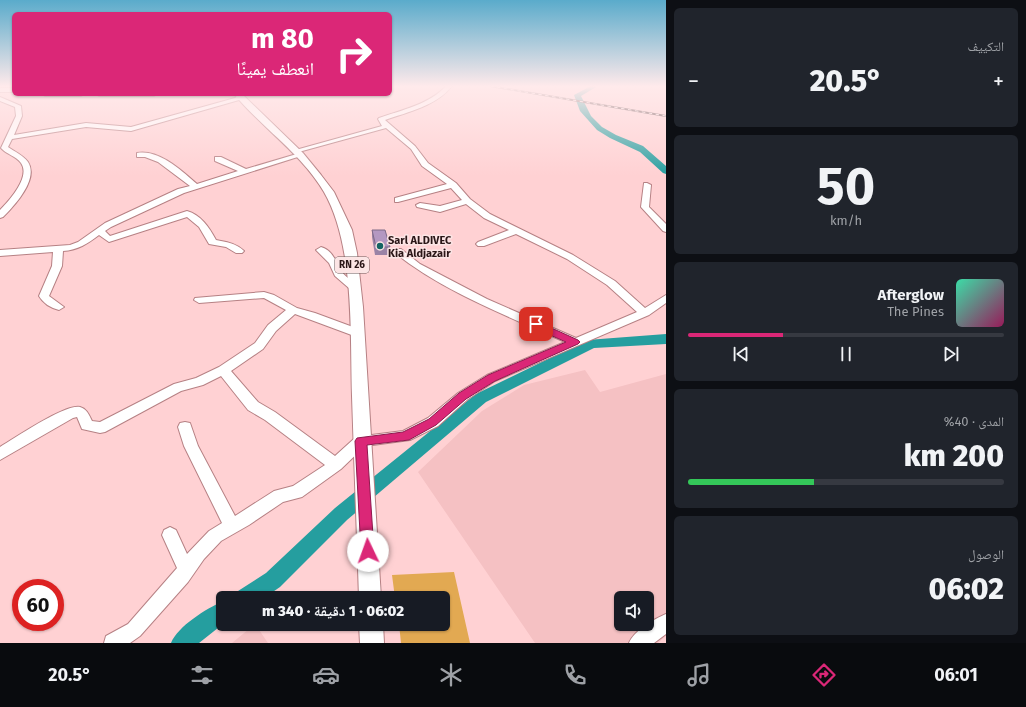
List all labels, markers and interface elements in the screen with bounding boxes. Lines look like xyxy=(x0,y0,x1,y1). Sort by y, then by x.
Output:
text: 80 m xyxy=(251,22,314,55)
icon: right xyxy=(328,28,380,80)
text: التكييف xyxy=(968,39,1004,54)
text: انعطف يمينًا xyxy=(237,58,314,80)
text: 20.5° xyxy=(810,63,882,99)
text: − xyxy=(688,68,699,95)
text: + xyxy=(993,68,1004,95)
text: 50 xyxy=(817,155,875,218)
text: km/h xyxy=(830,213,862,228)
place label: Sarl ALDIVEC Kia Aldjazair xyxy=(388,234,452,260)
marker: Sarl ALDIVEC Kia Aldjazair xyxy=(375,241,385,251)
road number: RN 26 xyxy=(335,257,369,273)
text: Afterglow xyxy=(878,286,944,304)
text: The Pines xyxy=(887,304,944,319)
pin xyxy=(519,307,553,341)
icon: arrive xyxy=(525,313,547,335)
icon: previous xyxy=(730,343,752,365)
icon: pause xyxy=(835,343,857,365)
icon: next xyxy=(940,343,962,365)
text: المدى · 40% xyxy=(944,414,1004,429)
text: 200 km xyxy=(904,438,1004,474)
position arrow xyxy=(347,530,389,572)
text: الوصول xyxy=(968,547,1004,562)
text: 06:02 xyxy=(929,571,1004,607)
speed limit sign: 60 xyxy=(12,579,64,631)
map controls xyxy=(614,591,654,631)
button: sound xyxy=(614,591,654,631)
text: 06:02 · 1 دقيقة · 340 m xyxy=(262,602,404,620)
icon: filters xyxy=(188,661,216,689)
icon: car xyxy=(312,661,340,689)
icon: climate xyxy=(437,661,465,689)
icon: phone xyxy=(561,661,589,689)
icon: music xyxy=(685,661,713,689)
icon: directions xyxy=(810,661,838,689)
text: 20.5° xyxy=(48,664,91,686)
text: 06:01 xyxy=(934,664,978,686)

